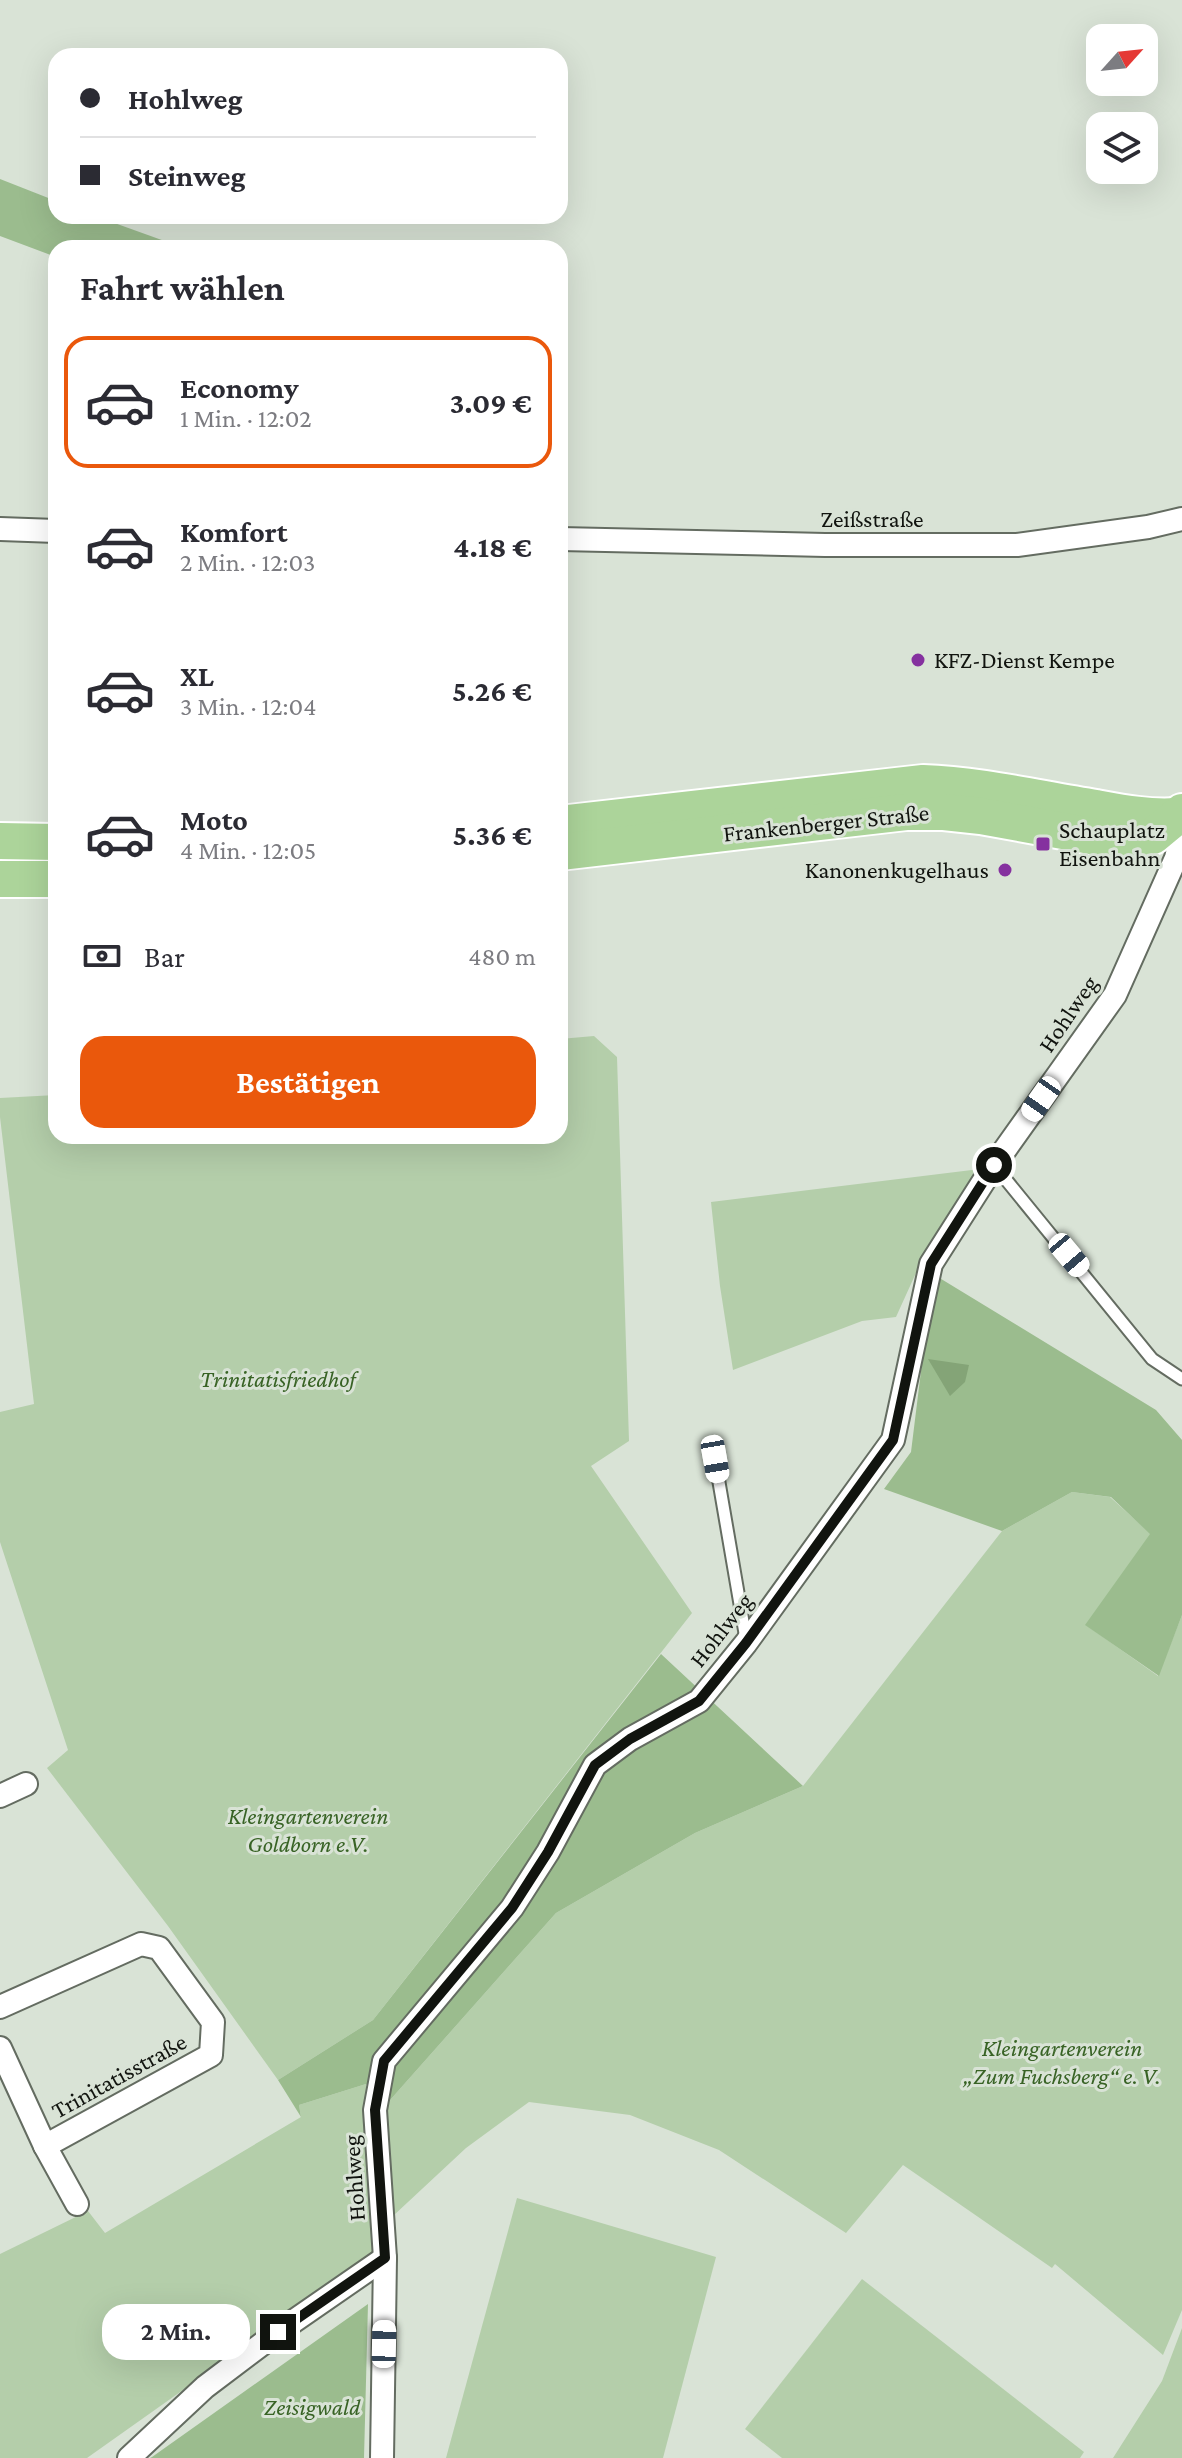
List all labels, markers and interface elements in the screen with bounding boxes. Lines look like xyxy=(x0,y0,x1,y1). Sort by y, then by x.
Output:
north arrow xyxy=(1086,24,1158,96)
map controls xyxy=(1086,24,1158,184)
text: Hohlweg xyxy=(128,82,243,115)
button: layers xyxy=(1086,112,1158,184)
text: Steinweg xyxy=(128,159,246,192)
text: Fahrt wählen xyxy=(80,268,285,308)
icon: car xyxy=(84,366,156,438)
text: Economy xyxy=(180,371,299,404)
text: 3.09 € xyxy=(450,386,532,419)
text: 1 Min. · 12:02 xyxy=(180,404,312,433)
street label: Zeißstraße xyxy=(820,505,924,532)
icon: car xyxy=(84,510,156,582)
text: Komfort xyxy=(180,515,288,548)
text: 4.18 € xyxy=(453,530,532,563)
text: 2 Min. · 12:03 xyxy=(180,548,315,577)
place label: KFZ-Dienst Kempe xyxy=(934,646,1115,673)
marker: KFZ-Dienst Kempe xyxy=(909,651,927,669)
icon: car xyxy=(84,654,156,726)
text: XL xyxy=(180,659,214,692)
text: 5.26 € xyxy=(452,674,532,707)
text: 3 Min. · 12:04 xyxy=(180,692,316,721)
icon: car xyxy=(84,798,156,870)
street label: Frankenberger Straße xyxy=(722,798,930,847)
text: Moto xyxy=(180,803,248,836)
place label: Schauplatz Eisenbahn xyxy=(1059,816,1165,871)
text: 5.36 € xyxy=(453,818,532,851)
marker: Schauplatz Eisenbahn xyxy=(1034,835,1052,853)
text: 4 Min. · 12:05 xyxy=(180,836,316,865)
place label: Kanonenkugelhaus xyxy=(805,856,989,883)
marker: Kanonenkugelhaus xyxy=(996,861,1014,879)
icon: cash xyxy=(80,934,124,978)
text: Bar xyxy=(144,940,185,973)
text: 480 m xyxy=(468,942,536,971)
street label: Hohlweg xyxy=(1032,970,1103,1057)
button: Bestätigen xyxy=(80,1036,536,1128)
car xyxy=(1017,1072,1065,1126)
route start xyxy=(976,1147,1012,1183)
car xyxy=(1044,1229,1094,1281)
park label: Trinitatisfriedhof xyxy=(200,1365,359,1392)
car xyxy=(699,1433,731,1485)
street label: Hohlweg xyxy=(683,1587,758,1672)
park label: Kleingartenverein Goldborn e.V. xyxy=(228,1802,388,1857)
street label: Trinitatisstraße xyxy=(47,2027,191,2124)
park label: Kleingartenverein „Zum Fuchsberg“ e. V. xyxy=(962,2034,1161,2089)
street label: Hohlweg xyxy=(337,2134,370,2222)
callout: 2 Min. xyxy=(102,2304,250,2360)
route end xyxy=(260,2314,296,2350)
text: 2 Min. xyxy=(141,2317,211,2346)
car xyxy=(372,2320,396,2368)
park label: Zeisigwald xyxy=(264,2393,361,2420)

